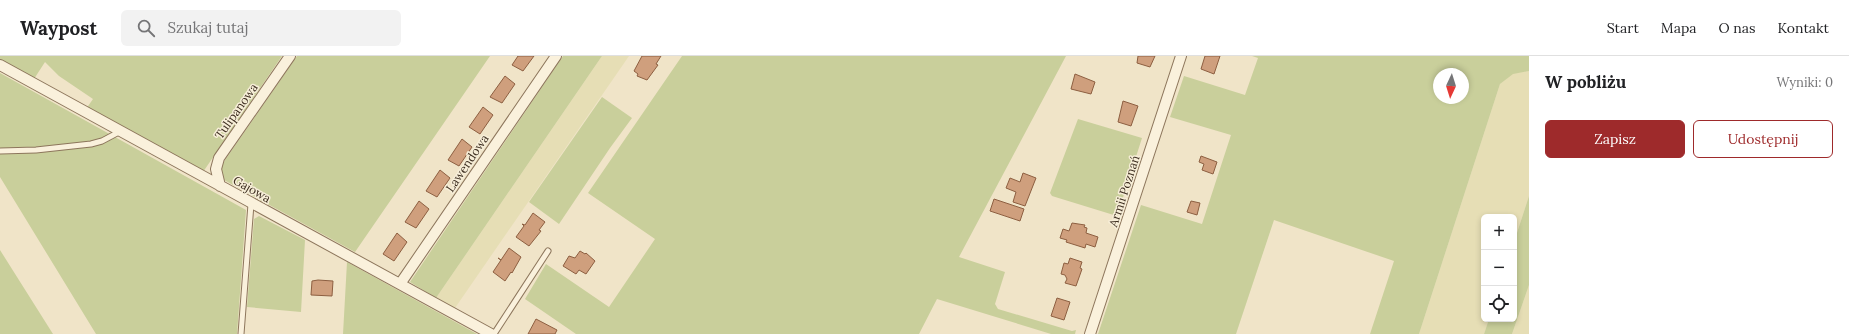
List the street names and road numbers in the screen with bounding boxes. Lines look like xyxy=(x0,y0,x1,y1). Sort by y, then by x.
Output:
street label: Tulipanowa xyxy=(211,80,261,142)
street label: Lawendowa xyxy=(442,131,492,195)
street label: Armii Poznań xyxy=(1105,153,1143,230)
street label: Gajowa xyxy=(230,172,274,206)

